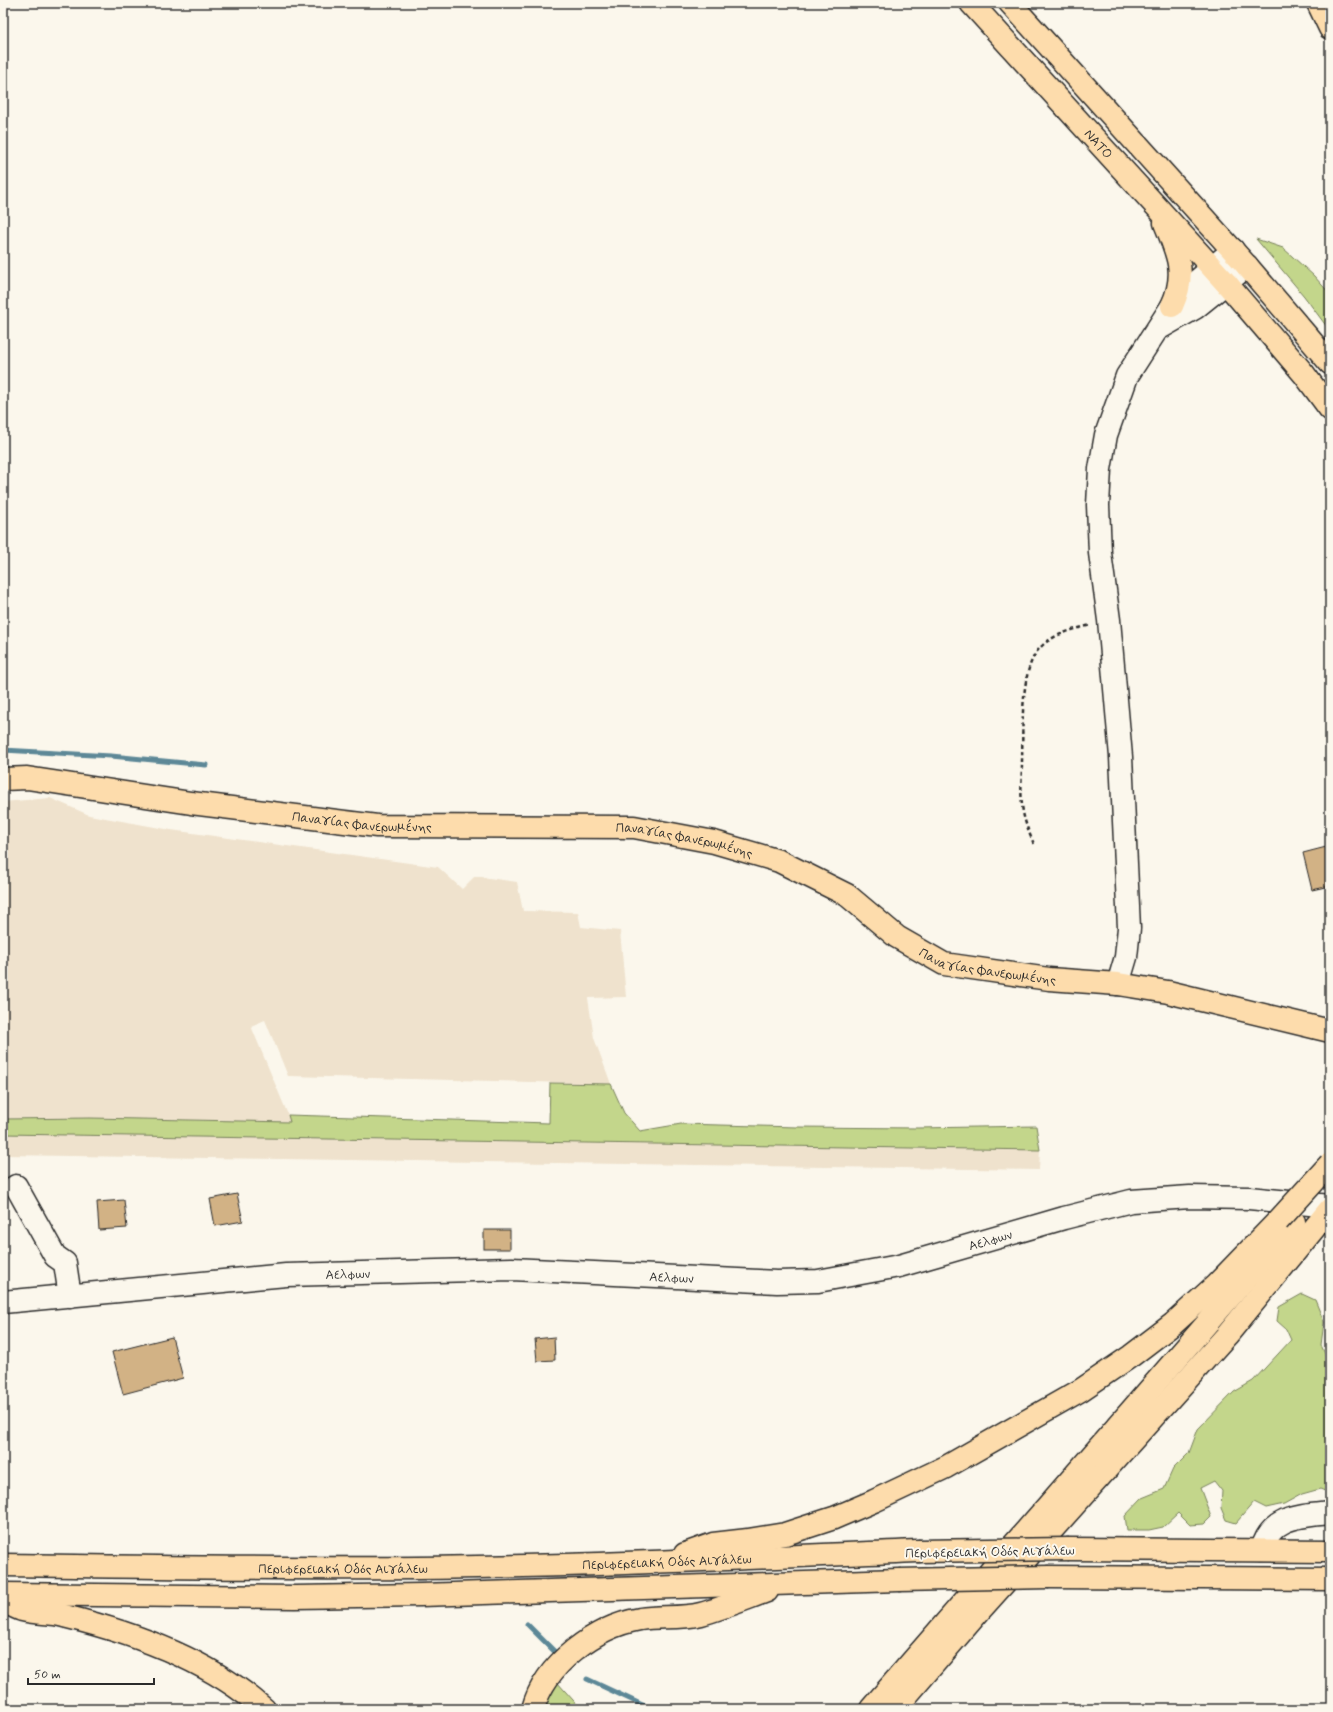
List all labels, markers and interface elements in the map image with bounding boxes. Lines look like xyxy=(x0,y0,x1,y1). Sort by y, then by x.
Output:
street label: ΝΑΤΟ xyxy=(1080,126,1116,163)
street label: Παναγίας Φανερωμένης xyxy=(291,809,432,836)
street label: Παναγίας Φανερωμένης xyxy=(616,820,755,863)
street label: Παναγίας Φανερωμένης xyxy=(916,944,1057,989)
street label: Αελφων xyxy=(967,1226,1015,1255)
street label: Αελφων xyxy=(325,1266,371,1284)
street label: Αελφων xyxy=(649,1269,694,1288)
street label: Περιφερειακή Οδός Αιγάλεω xyxy=(905,1543,1075,1562)
street label: Περιφερειακή Οδός Αιγάλεω xyxy=(582,1551,752,1574)
street label: Περιφερειακή Οδός Αιγάλεω xyxy=(258,1561,428,1578)
scale bar xyxy=(28,1660,154,1686)
text: 50 m xyxy=(34,1667,61,1683)

